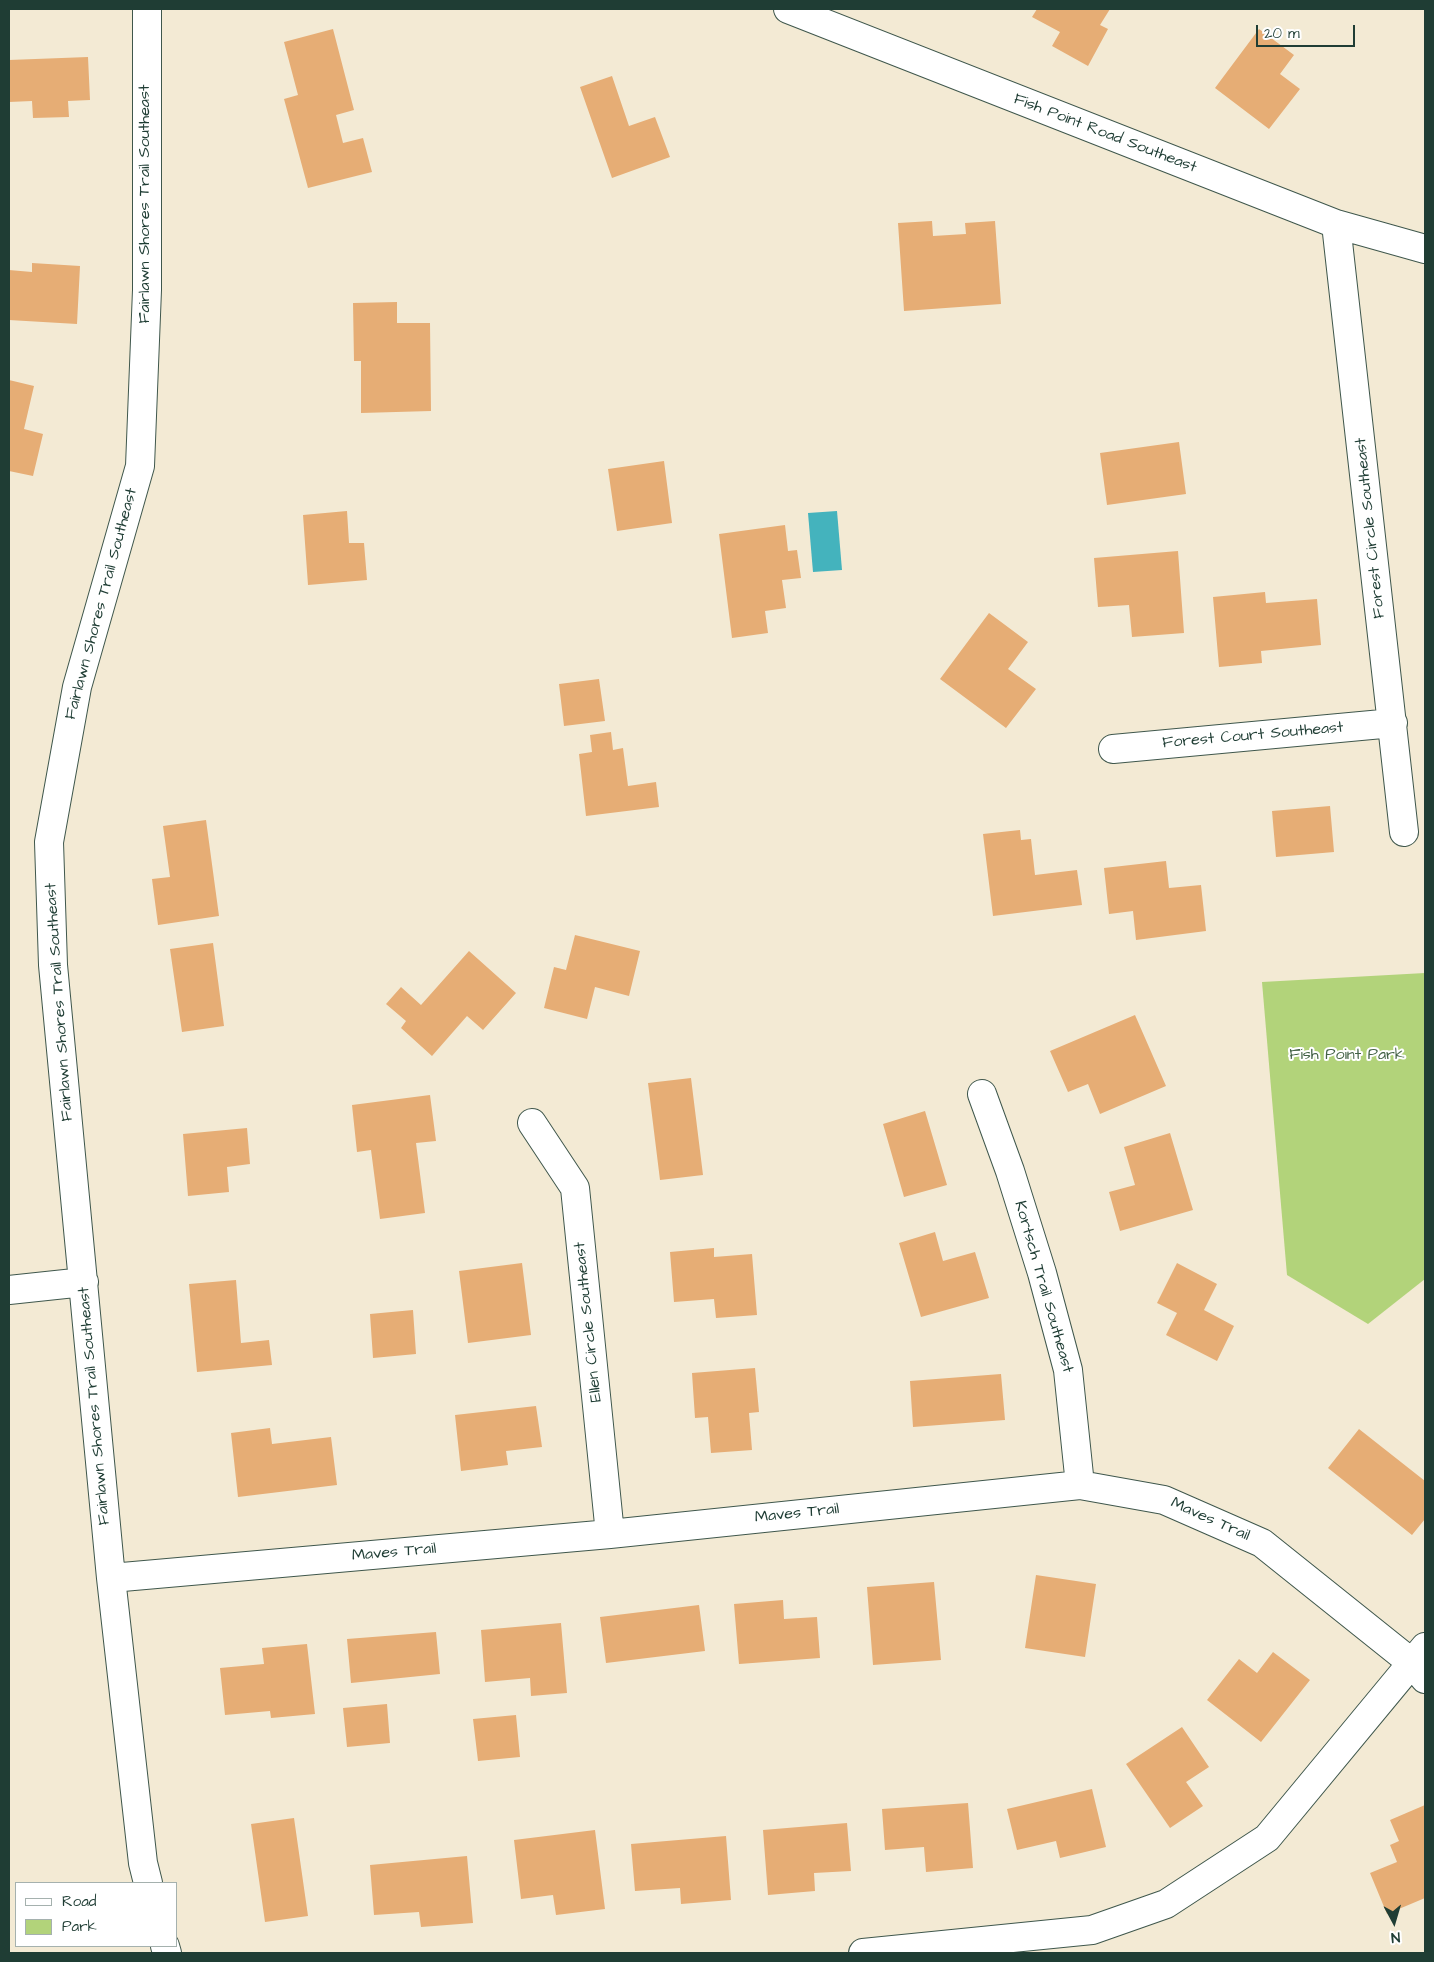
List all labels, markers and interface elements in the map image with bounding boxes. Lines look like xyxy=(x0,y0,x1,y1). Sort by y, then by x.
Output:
scale bar xyxy=(1259,15,1358,47)
text: 20 m xyxy=(1264,23,1300,44)
street label: Fairlawn Shores Trail Southeast xyxy=(136,85,156,323)
street label: Fish Point Road Southeast xyxy=(1011,90,1199,178)
street label: Forest Circle Southeast xyxy=(1352,437,1390,619)
street label: Fairlawn Shores Trail Southeast xyxy=(62,486,142,722)
street label: Forest Court Southeast xyxy=(1162,719,1344,753)
street label: Fairlawn Shores Trail Southeast xyxy=(42,882,78,1122)
park label: Fish Point Park xyxy=(1289,1046,1405,1066)
street label: Kortsch Trail Southeast xyxy=(1009,1199,1077,1375)
street label: Ellen Circle Southeast xyxy=(571,1241,607,1403)
street label: Fairlawn Shores Trail Southeast xyxy=(75,1286,115,1526)
street label: Maves Trail xyxy=(1167,1494,1253,1546)
street label: Maves Trail xyxy=(754,1500,840,1528)
street label: Maves Trail xyxy=(351,1540,437,1566)
legend xyxy=(15,1882,178,1947)
text: Road xyxy=(62,1891,96,1912)
north arrow xyxy=(1369,1897,1419,1947)
text: Park xyxy=(62,1916,97,1937)
text: N xyxy=(1390,1927,1401,1947)

